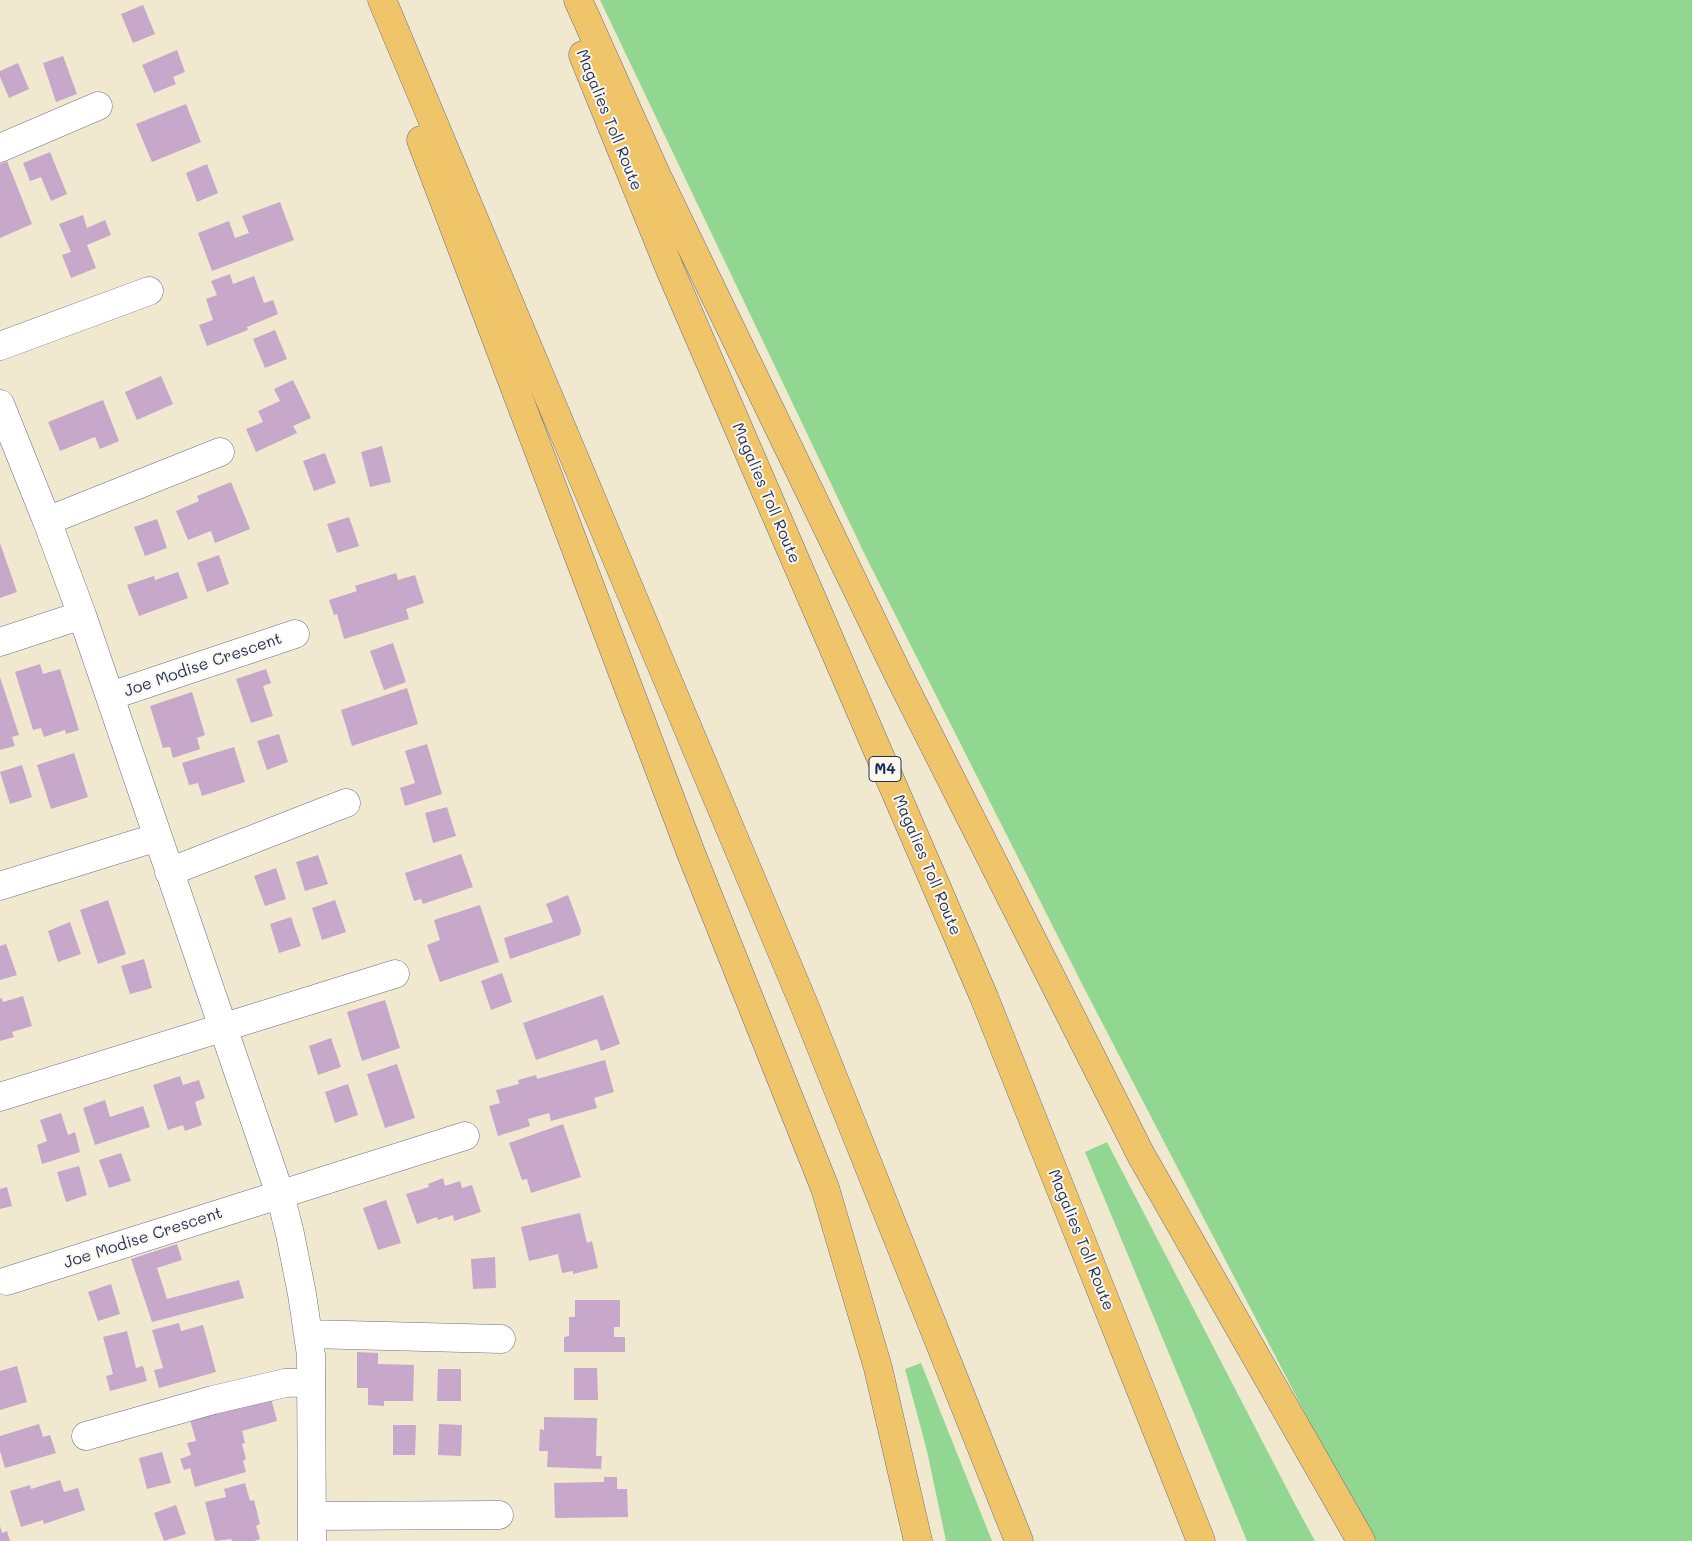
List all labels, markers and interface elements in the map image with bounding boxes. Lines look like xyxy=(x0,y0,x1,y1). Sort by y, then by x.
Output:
street label: Magalies Toll Route xyxy=(572,47,646,193)
street label: Magalies Toll Route xyxy=(728,420,804,566)
street label: Joe Modise Crescent xyxy=(122,629,284,701)
road number: M4 xyxy=(869,756,901,782)
street label: Magalies Toll Route xyxy=(889,792,965,938)
street label: Magalies Toll Route xyxy=(1044,1167,1118,1313)
street label: Joe Modise Crescent xyxy=(61,1203,225,1273)

